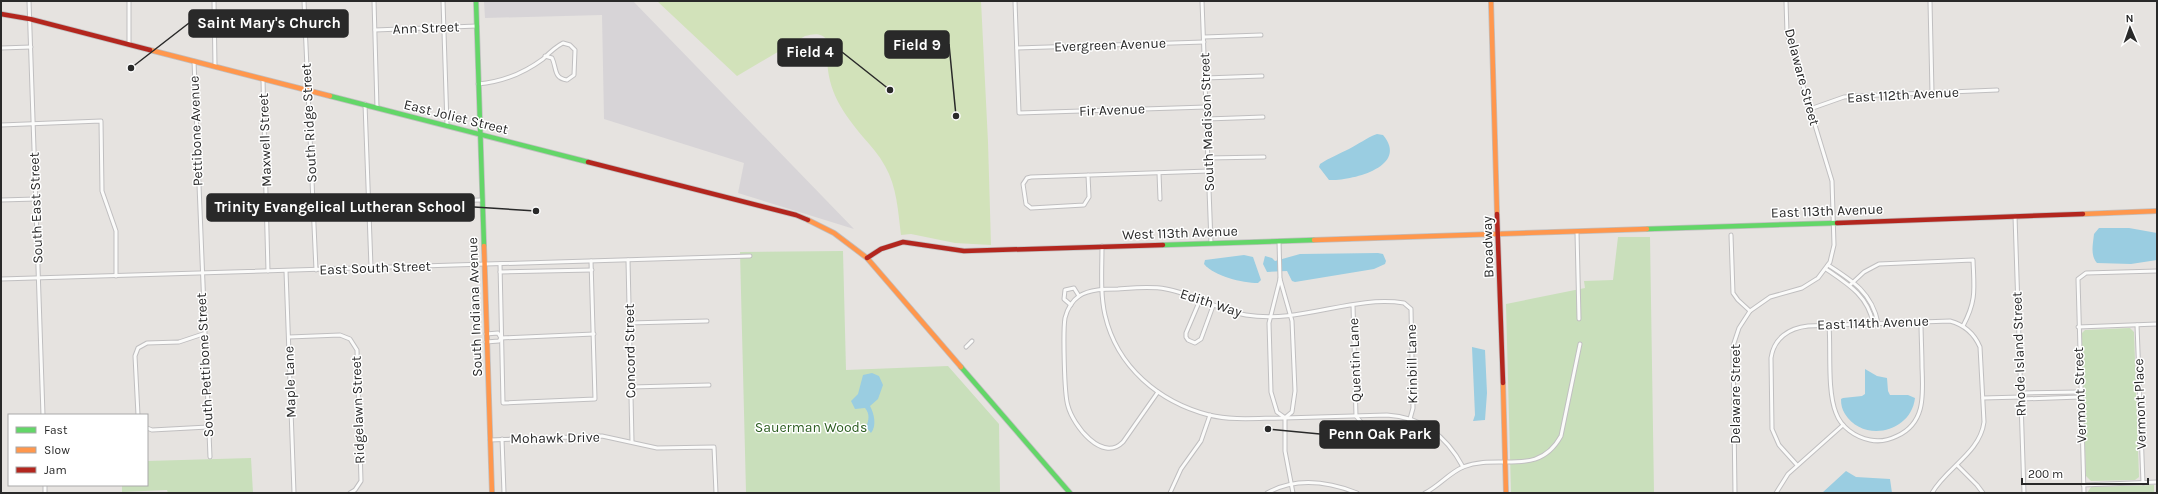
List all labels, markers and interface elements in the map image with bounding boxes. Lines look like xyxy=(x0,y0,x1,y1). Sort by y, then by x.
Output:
north arrow xyxy=(2110,8,2150,48)
callout: Saint Mary's Church xyxy=(189,10,348,37)
text: N xyxy=(2125,12,2134,25)
text: Saint Mary's Church xyxy=(197,14,341,32)
street label: Ann Street xyxy=(392,18,460,38)
street label: Delaware Street xyxy=(1781,27,1823,127)
callout: Field 9 xyxy=(885,31,949,58)
street label: Evergreen Avenue xyxy=(1054,35,1166,55)
text: Field 9 xyxy=(893,36,941,54)
callout: Field 4 xyxy=(778,39,842,66)
text: Field 4 xyxy=(786,43,834,61)
street label: South Madison Street xyxy=(1196,52,1218,192)
street label: South Ridge Street xyxy=(297,63,321,183)
street label: Pettibone Avenue xyxy=(186,75,206,187)
street label: East 112th Avenue xyxy=(1847,84,1959,106)
street label: Maxwell Street xyxy=(255,93,275,187)
street label: East Joliet Street xyxy=(402,96,510,138)
street label: Fir Avenue xyxy=(1079,100,1145,120)
street label: South East Street xyxy=(26,152,46,264)
callout: Trinity Evangelical Lutheran School xyxy=(207,194,474,221)
text: Trinity Evangelical Lutheran School xyxy=(214,198,466,216)
street label: East 113th Avenue xyxy=(1771,201,1883,221)
street label: Broadway xyxy=(1478,215,1498,278)
street label: West 113th Avenue xyxy=(1122,222,1238,244)
street label: South Indiana Avenue xyxy=(464,237,486,377)
street label: East South Street xyxy=(319,258,431,278)
street label: Edith Way xyxy=(1178,285,1244,321)
street label: Rhode Island Street xyxy=(2008,291,2030,417)
street label: South Pettibone Street xyxy=(193,292,217,438)
street label: Concord Street xyxy=(621,304,639,398)
street label: East 114th Avenue xyxy=(1817,313,1929,333)
street label: Quentin Lane xyxy=(1345,318,1365,402)
street label: Krinbill Lane xyxy=(1403,324,1421,404)
street label: Delaware Street xyxy=(1727,344,1744,444)
street label: Maple Lane xyxy=(280,346,300,418)
street label: Vermont Street xyxy=(2070,347,2090,443)
street label: Ridgelawn Street xyxy=(348,356,368,464)
street label: Vermont Place xyxy=(2130,358,2150,450)
legend xyxy=(8,414,148,486)
park label: Sauerman Woods xyxy=(755,419,867,436)
callout: Penn Oak Park xyxy=(1320,421,1439,448)
text: Fast xyxy=(44,423,68,437)
text: Penn Oak Park xyxy=(1328,425,1432,443)
street label: Mohawk Drive xyxy=(510,429,600,447)
text: Slow xyxy=(44,443,70,457)
scale bar xyxy=(2022,460,2148,486)
text: Jam xyxy=(44,463,67,477)
text: 200 m xyxy=(2028,467,2063,481)

